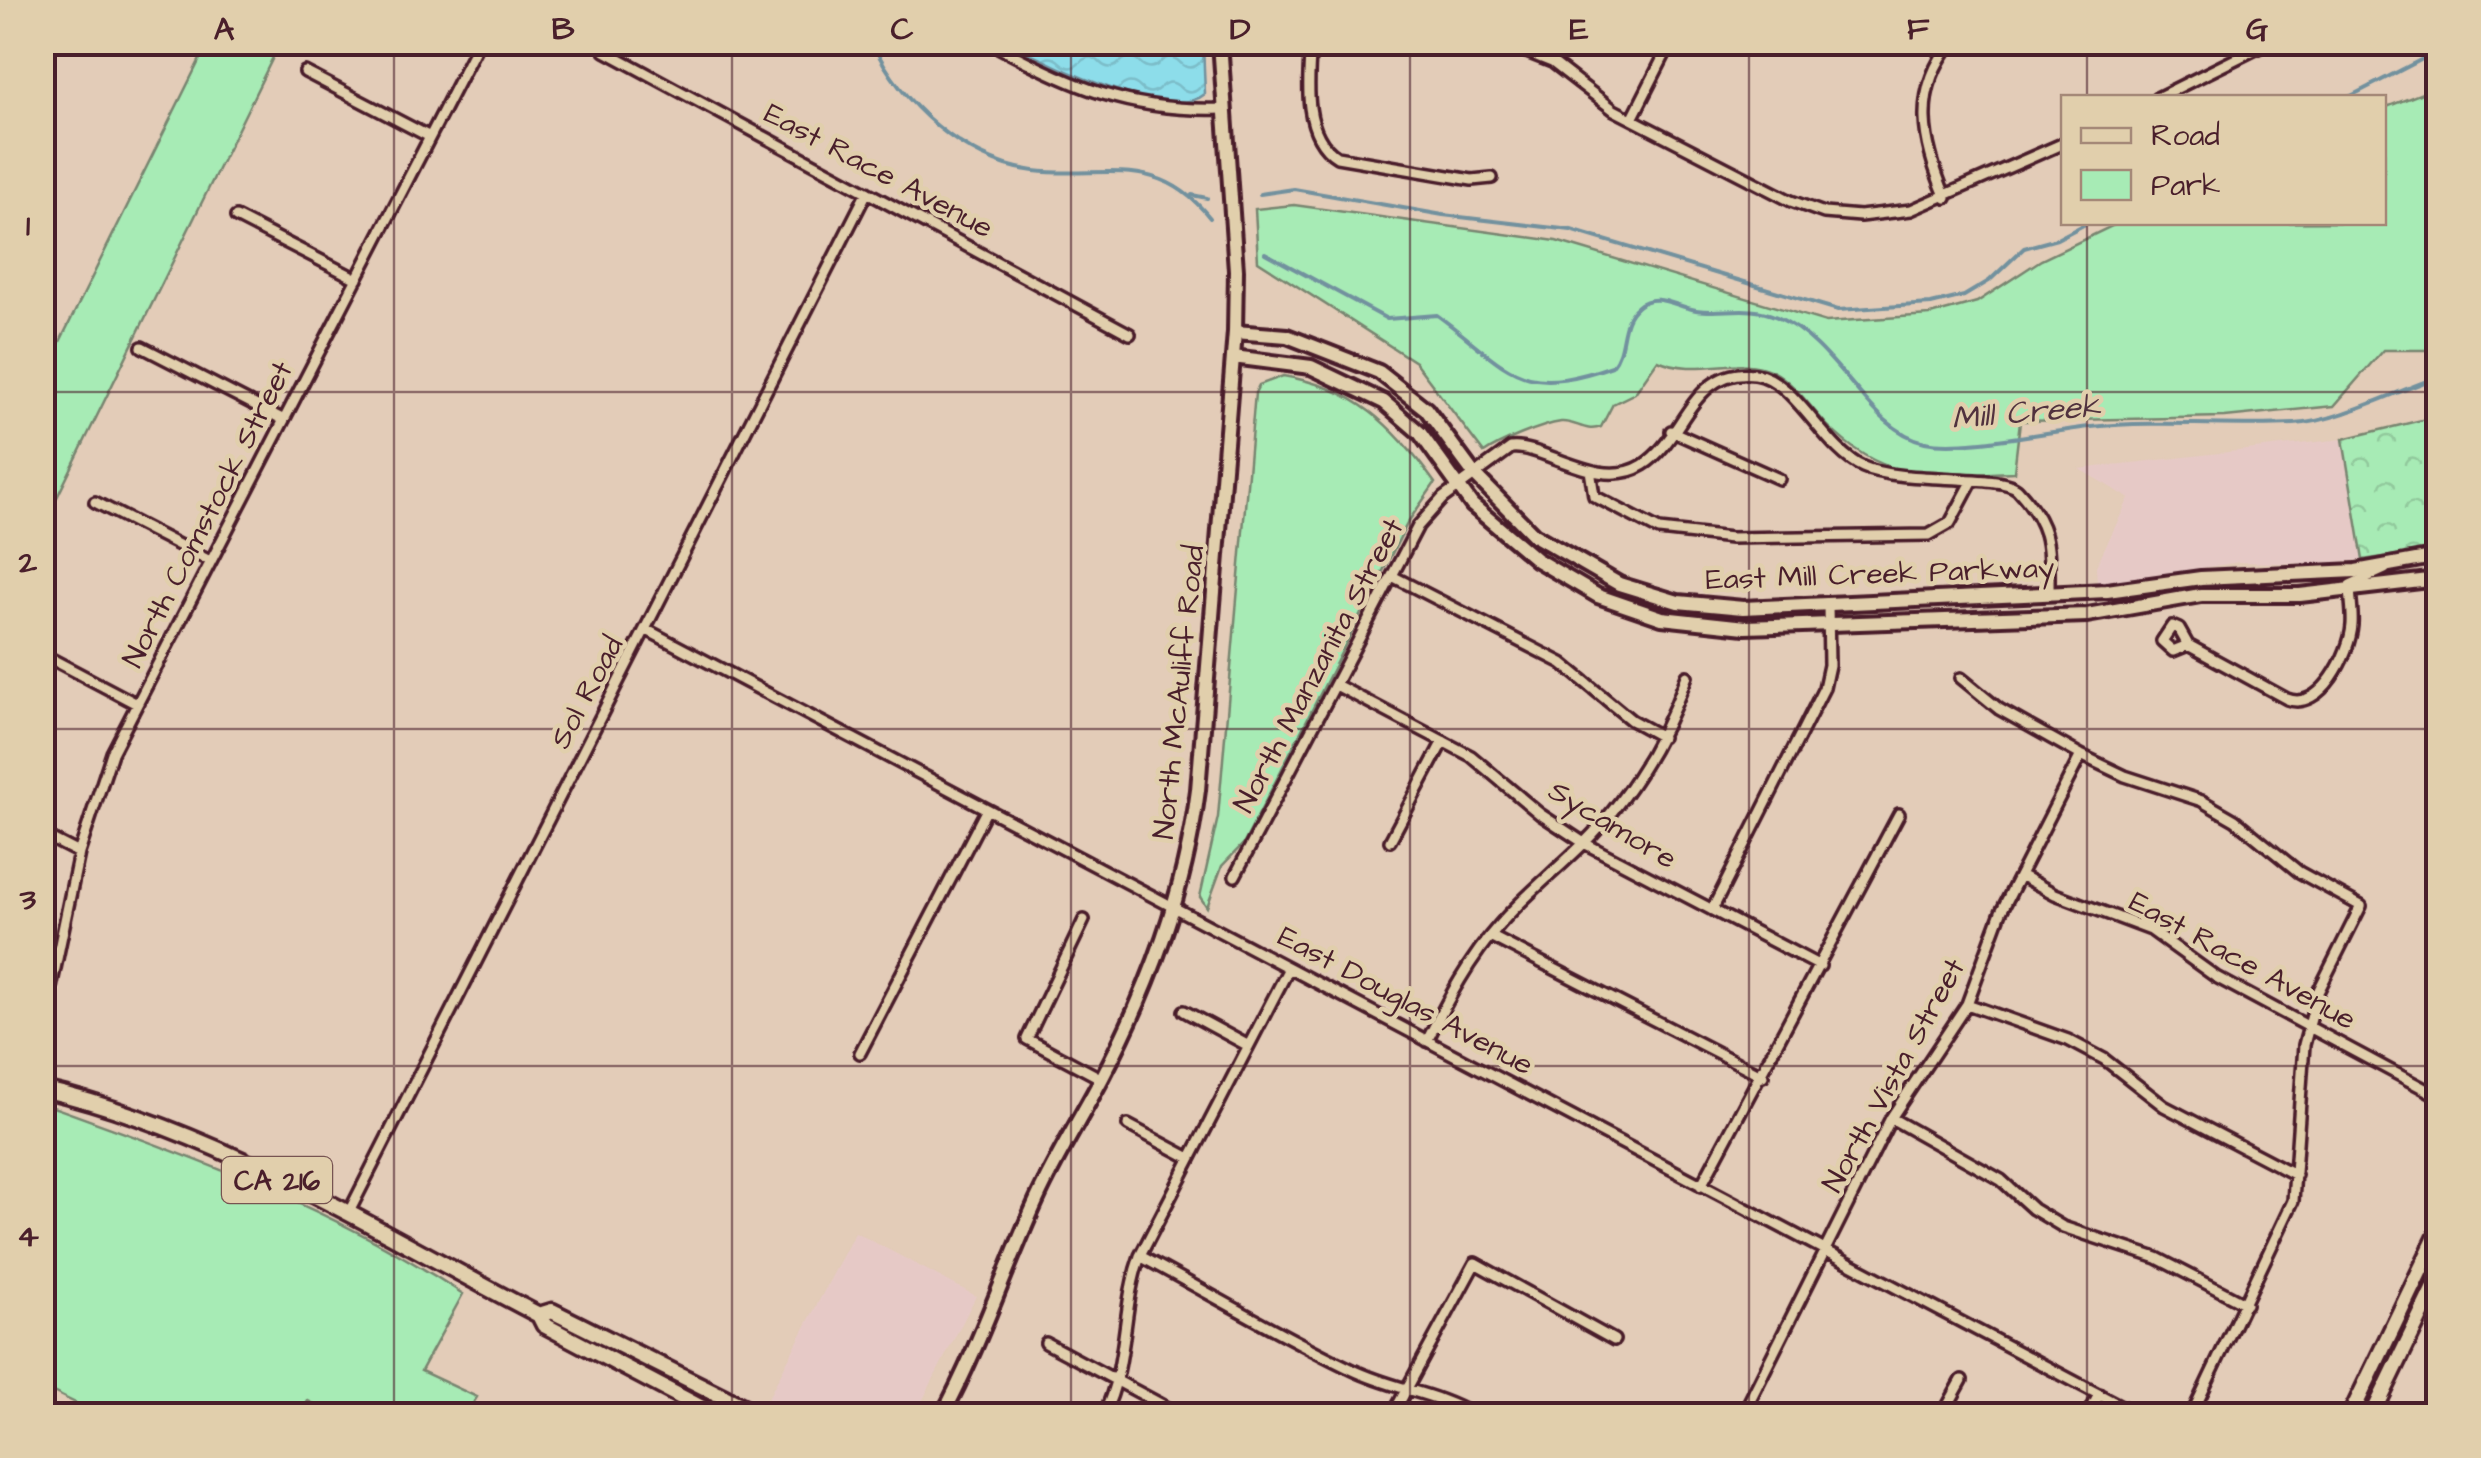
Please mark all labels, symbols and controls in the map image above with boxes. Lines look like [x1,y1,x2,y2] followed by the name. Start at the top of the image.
[214,7,235,52] text: A
[552,7,575,52] text: B
[891,7,914,52] text: C
[1230,7,1251,52] text: D
[1570,7,1589,52] text: E
[1907,7,1930,52] text: F
[2246,7,2269,52] text: G
[757,93,1000,249] street label: East Race Avenue
[2061,95,2386,225] legend
[2151,115,2220,157] text: Road
[2151,165,2220,207] text: Park
[26,203,30,248] text: 1
[112,354,303,675] street label: North Comstock Street
[1950,383,2104,441] water label: Mill Creek
[1223,511,1414,820] street label: North Manzanita Street
[18,540,38,585] text: 2
[1143,543,1215,841] street label: North McAuliff Road
[1705,547,2055,602] street label: East Mill Creek Parkway
[540,629,634,756] street label: Sol Road
[1540,770,1685,881] street label: Sycamore
[19,877,37,922] text: 3
[2121,881,2364,1041] street label: East Race Avenue
[1270,916,1541,1087] street label: East Douglas Avenue
[1812,951,1976,1200] street label: North Vista Street
[222,1157,332,1203] road number: CA 216
[17,1214,39,1259] text: 4

